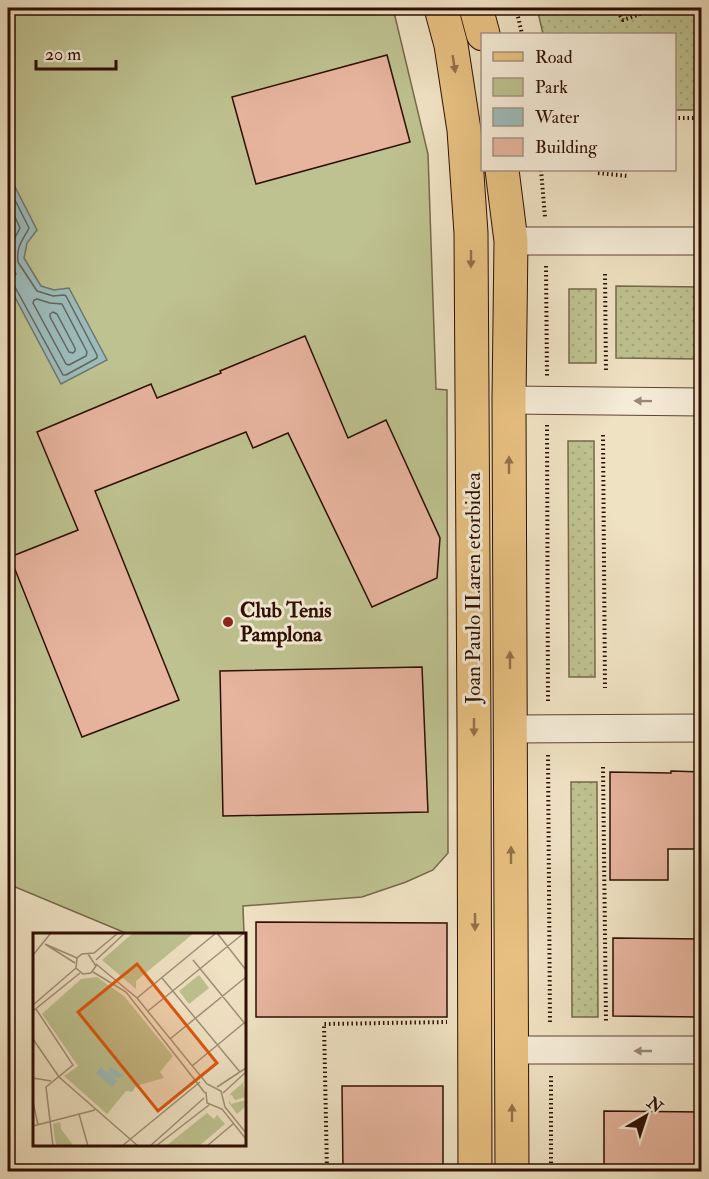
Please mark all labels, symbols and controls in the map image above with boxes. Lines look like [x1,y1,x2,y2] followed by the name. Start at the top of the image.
[36,33,116,71] scale bar
[481,33,676,171] legend
[45,43,81,66] text: 20 m
[535,46,573,69] text: Road
[450,55,459,74] one-way arrow
[535,76,568,99] text: Park
[534,106,579,129] text: Water
[535,136,598,159] text: Building
[466,249,476,268] one-way arrow
[634,397,653,406] one-way arrow
[504,456,514,475] one-way arrow
[460,472,487,705] street label: Joan Paulo II.aren etorbidea
[240,597,332,648] place label: Club Tenis Pamplona
[221,615,235,629] marker: Club Tenis Pamplona
[505,651,515,670] one-way arrow
[469,717,479,736] one-way arrow
[506,846,516,865] one-way arrow
[470,912,480,931] one-way arrow
[33,933,246,1146] inset map
[634,1046,653,1055] one-way arrow
[616,1086,676,1146] north arrow
[642,1092,667,1118] text: N
[507,1104,517,1123] one-way arrow

